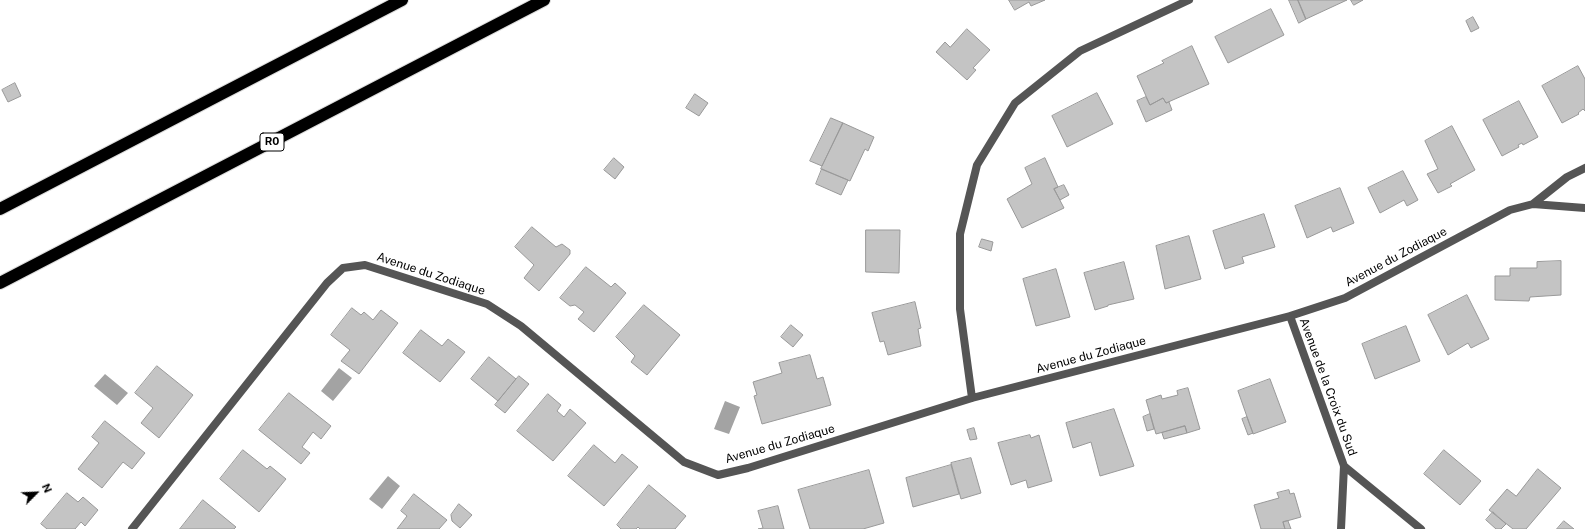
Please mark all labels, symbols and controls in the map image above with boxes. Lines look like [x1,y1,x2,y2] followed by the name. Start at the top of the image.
[260,133,284,151] road number: R0
[1343,224,1449,290] street label: Avenue du Zodiaque
[375,250,487,298] street label: Avenue du Zodiaque
[1296,316,1360,458] street label: Avenue de la Croix du Sud
[1034,333,1148,377] street label: Avenue du Zodiaque
[724,421,836,467] street label: Avenue du Zodiaque
[16,473,56,513] north arrow
[40,482,54,494] text: N

